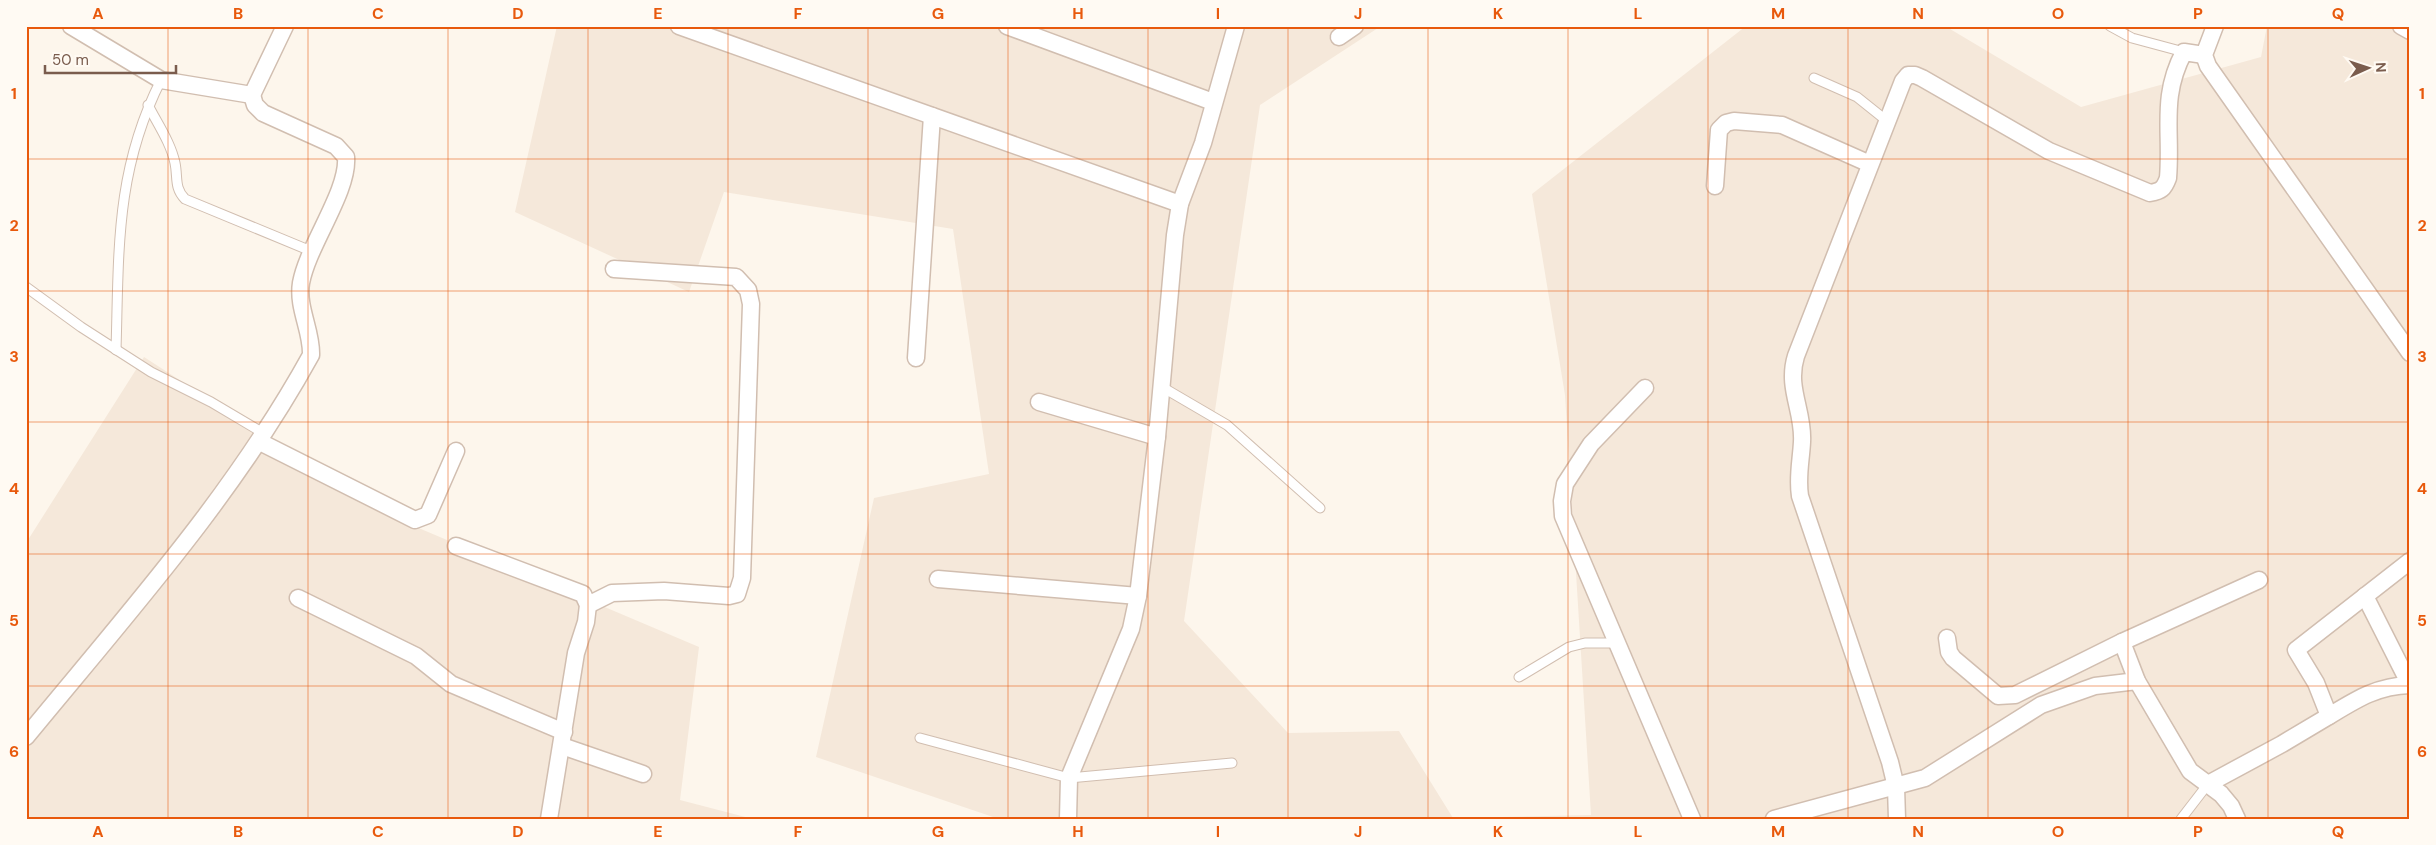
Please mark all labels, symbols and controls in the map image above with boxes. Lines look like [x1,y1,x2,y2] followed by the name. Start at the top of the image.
[92,3,104,24] text: A
[233,3,243,24] text: B
[372,3,384,24] text: C
[512,3,524,24] text: D
[653,3,663,24] text: E
[794,3,803,24] text: F
[932,3,944,24] text: G
[1072,3,1084,24] text: H
[1216,3,1220,24] text: I
[1354,3,1362,24] text: J
[1493,3,1504,24] text: K
[1634,3,1643,24] text: L
[1771,3,1785,24] text: M
[1912,3,1924,24] text: N
[2052,3,2064,24] text: O
[2193,3,2203,24] text: P
[2332,3,2344,24] text: Q
[45,42,176,74] scale bar
[2344,42,2394,92] north arrow
[52,50,89,70] text: 50 m
[2372,62,2390,73] text: N
[11,83,17,104] text: 1
[2419,83,2425,104] text: 1
[9,215,19,236] text: 2
[2417,215,2427,236] text: 2
[9,346,19,367] text: 3
[2417,346,2427,367] text: 3
[9,478,19,499] text: 4
[2417,478,2427,499] text: 4
[9,610,19,631] text: 5
[2417,610,2427,631] text: 5
[9,741,19,762] text: 6
[2417,741,2427,762] text: 6
[92,821,104,842] text: A
[233,821,243,842] text: B
[372,821,384,842] text: C
[512,821,524,842] text: D
[653,821,663,842] text: E
[794,821,803,842] text: F
[932,821,944,842] text: G
[1072,821,1084,842] text: H
[1216,821,1220,842] text: I
[1354,821,1362,842] text: J
[1493,821,1504,842] text: K
[1634,821,1643,842] text: L
[1771,821,1785,842] text: M
[1912,821,1924,842] text: N
[2052,821,2064,842] text: O
[2193,821,2203,842] text: P
[2332,821,2344,842] text: Q

